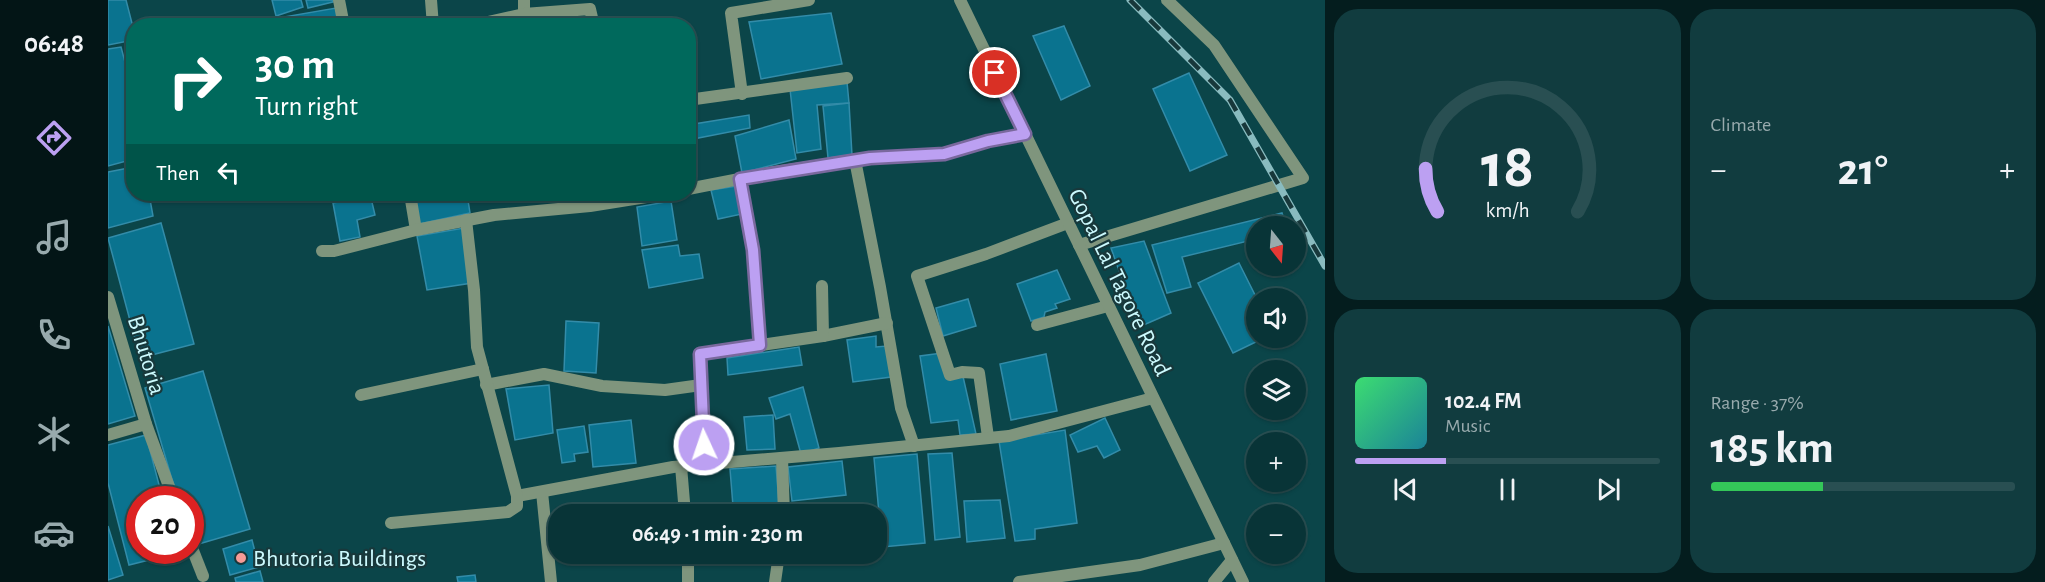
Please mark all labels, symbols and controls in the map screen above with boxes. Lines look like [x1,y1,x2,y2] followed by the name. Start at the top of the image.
[24,30,84,57] text: 06:48
[156,42,234,120] icon: right
[255,44,335,86] text: 30 m
[969,47,1020,98] pin
[978,56,1011,89] icon: arrive
[255,93,358,120] text: Turn right
[1711,115,1771,135] text: Climate
[33,117,75,159] icon: directions
[1481,136,1534,198] text: 18
[1837,148,1888,193] text: 21°
[1711,154,1726,187] text: −
[1999,154,2015,187] text: +
[212,156,245,189] icon: left
[156,162,200,184] text: Then
[1063,185,1175,380] street label: Gopal Lal Tagore Road
[1485,200,1529,221] text: km/h
[33,216,75,258] icon: music
[1246,216,1306,276] north arrow
[1246,216,1306,564] map controls
[1246,288,1306,348] button: sound
[123,313,169,398] street label: Bhutoria
[33,314,75,356] icon: phone
[1246,360,1306,420] button: layers
[1445,390,1522,412] text: 102.4 FM
[1711,393,1804,413] text: Range · 37%
[33,413,75,455] icon: climate
[672,413,736,477] position arrow
[1445,416,1491,436] text: Music
[1711,426,1834,471] text: 185 km
[1246,432,1306,492] button: +
[1389,473,1422,506] icon: previous
[1491,473,1524,506] icon: pause
[1592,473,1625,506] icon: next
[126,486,204,564] speed limit sign: 20
[1246,504,1306,564] button: −
[33,512,75,554] icon: car
[632,523,803,545] text: 06:49 · 1 min · 230 m
[253,547,426,571] place label: Bhutoria Buildings
[234,551,248,565] marker: Bhutoria Buildings

